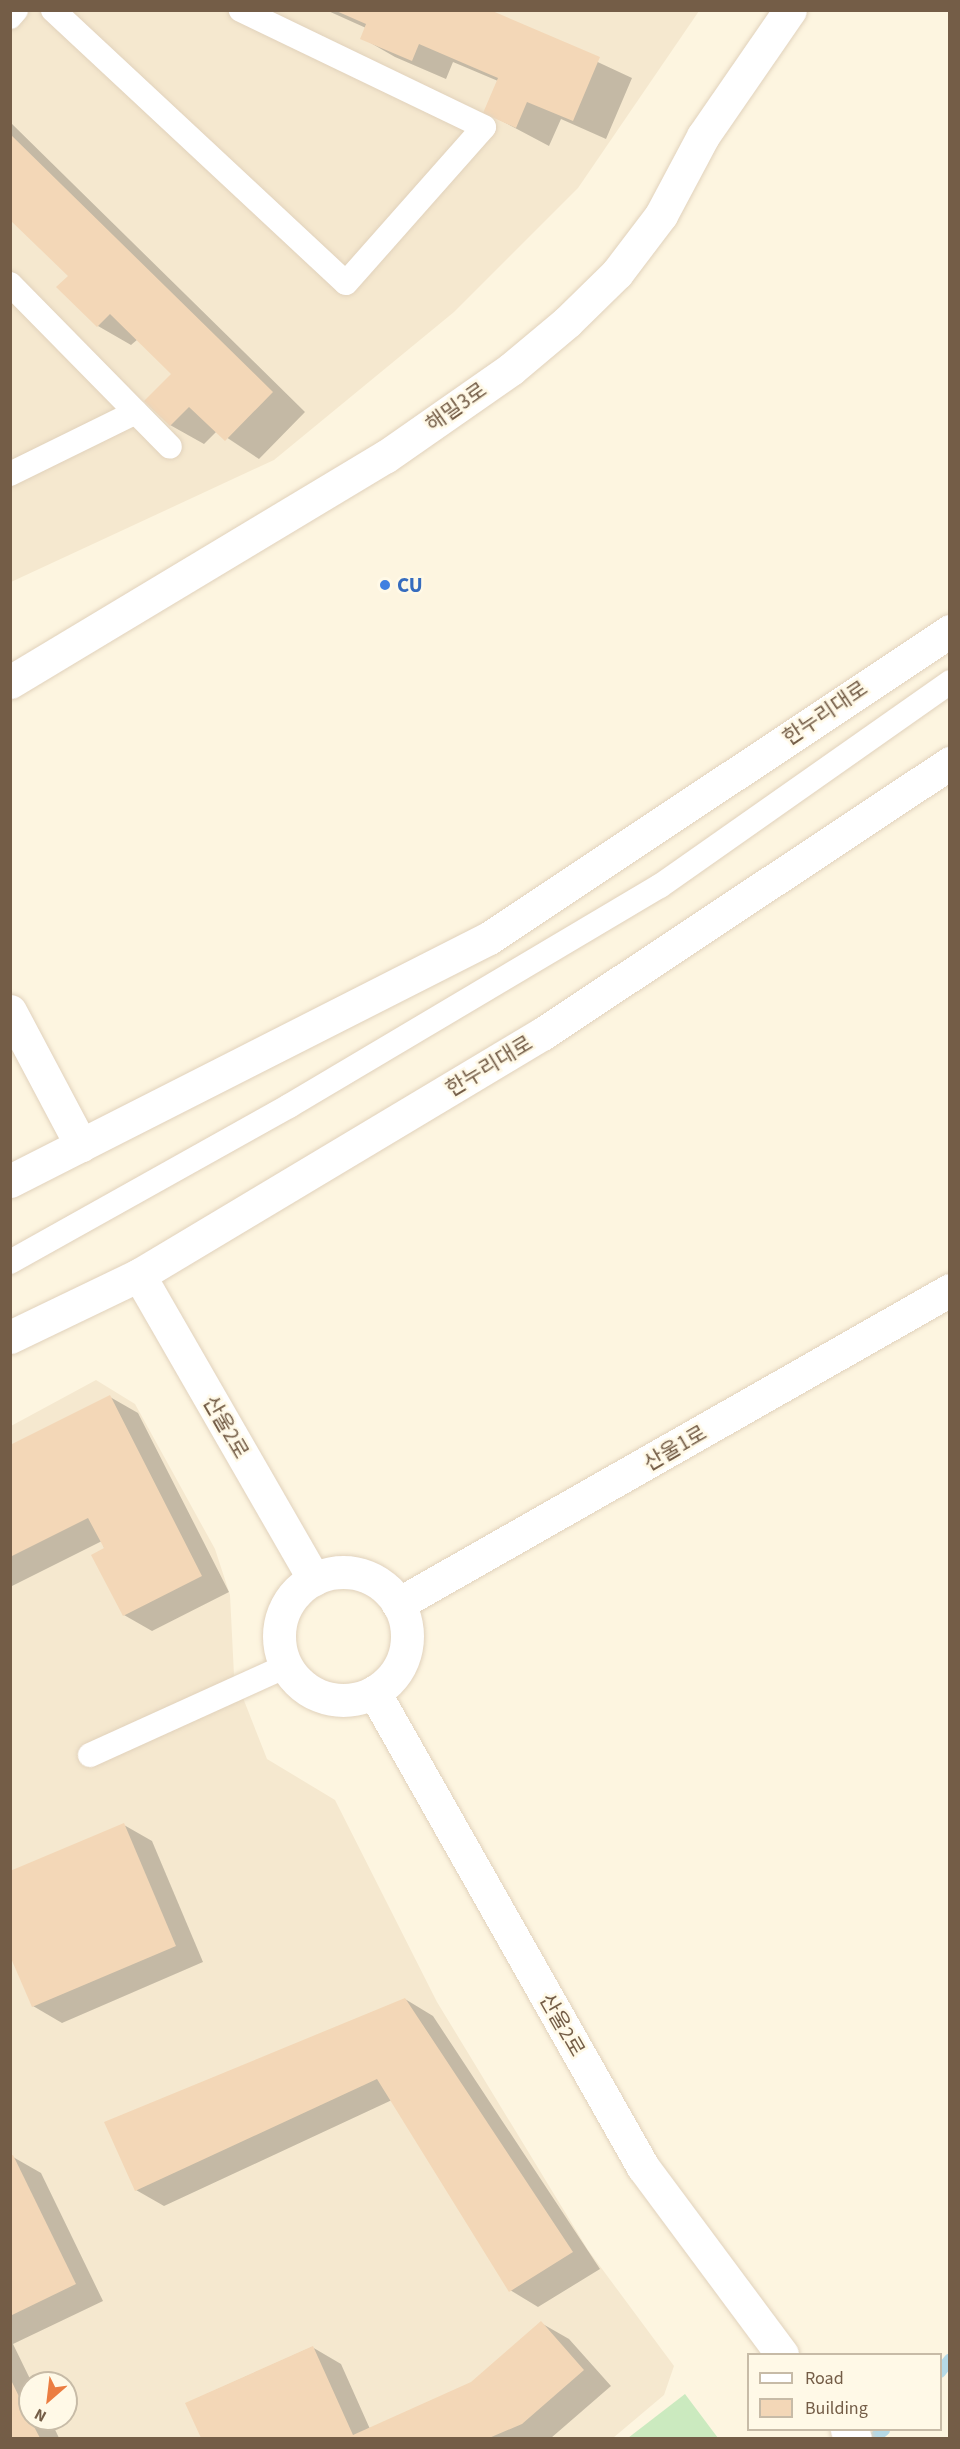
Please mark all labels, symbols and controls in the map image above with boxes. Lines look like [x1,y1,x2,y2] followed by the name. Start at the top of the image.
[421,377,491,437] street label: 해밀3로
[397,572,423,598] place label: CU
[378,578,392,592] marker: CU
[778,676,872,750] street label: 한누리대로
[441,1030,537,1102] street label: 한누리대로
[198,1391,254,1463] street label: 산울2로
[639,1420,711,1476] street label: 산울1로
[534,1989,590,2061] street label: 산울2로
[747,2353,942,2431] legend
[805,2366,844,2391] text: Road
[18,2371,78,2431] north arrow
[805,2396,868,2421] text: Building
[31,2403,50,2427] text: N

